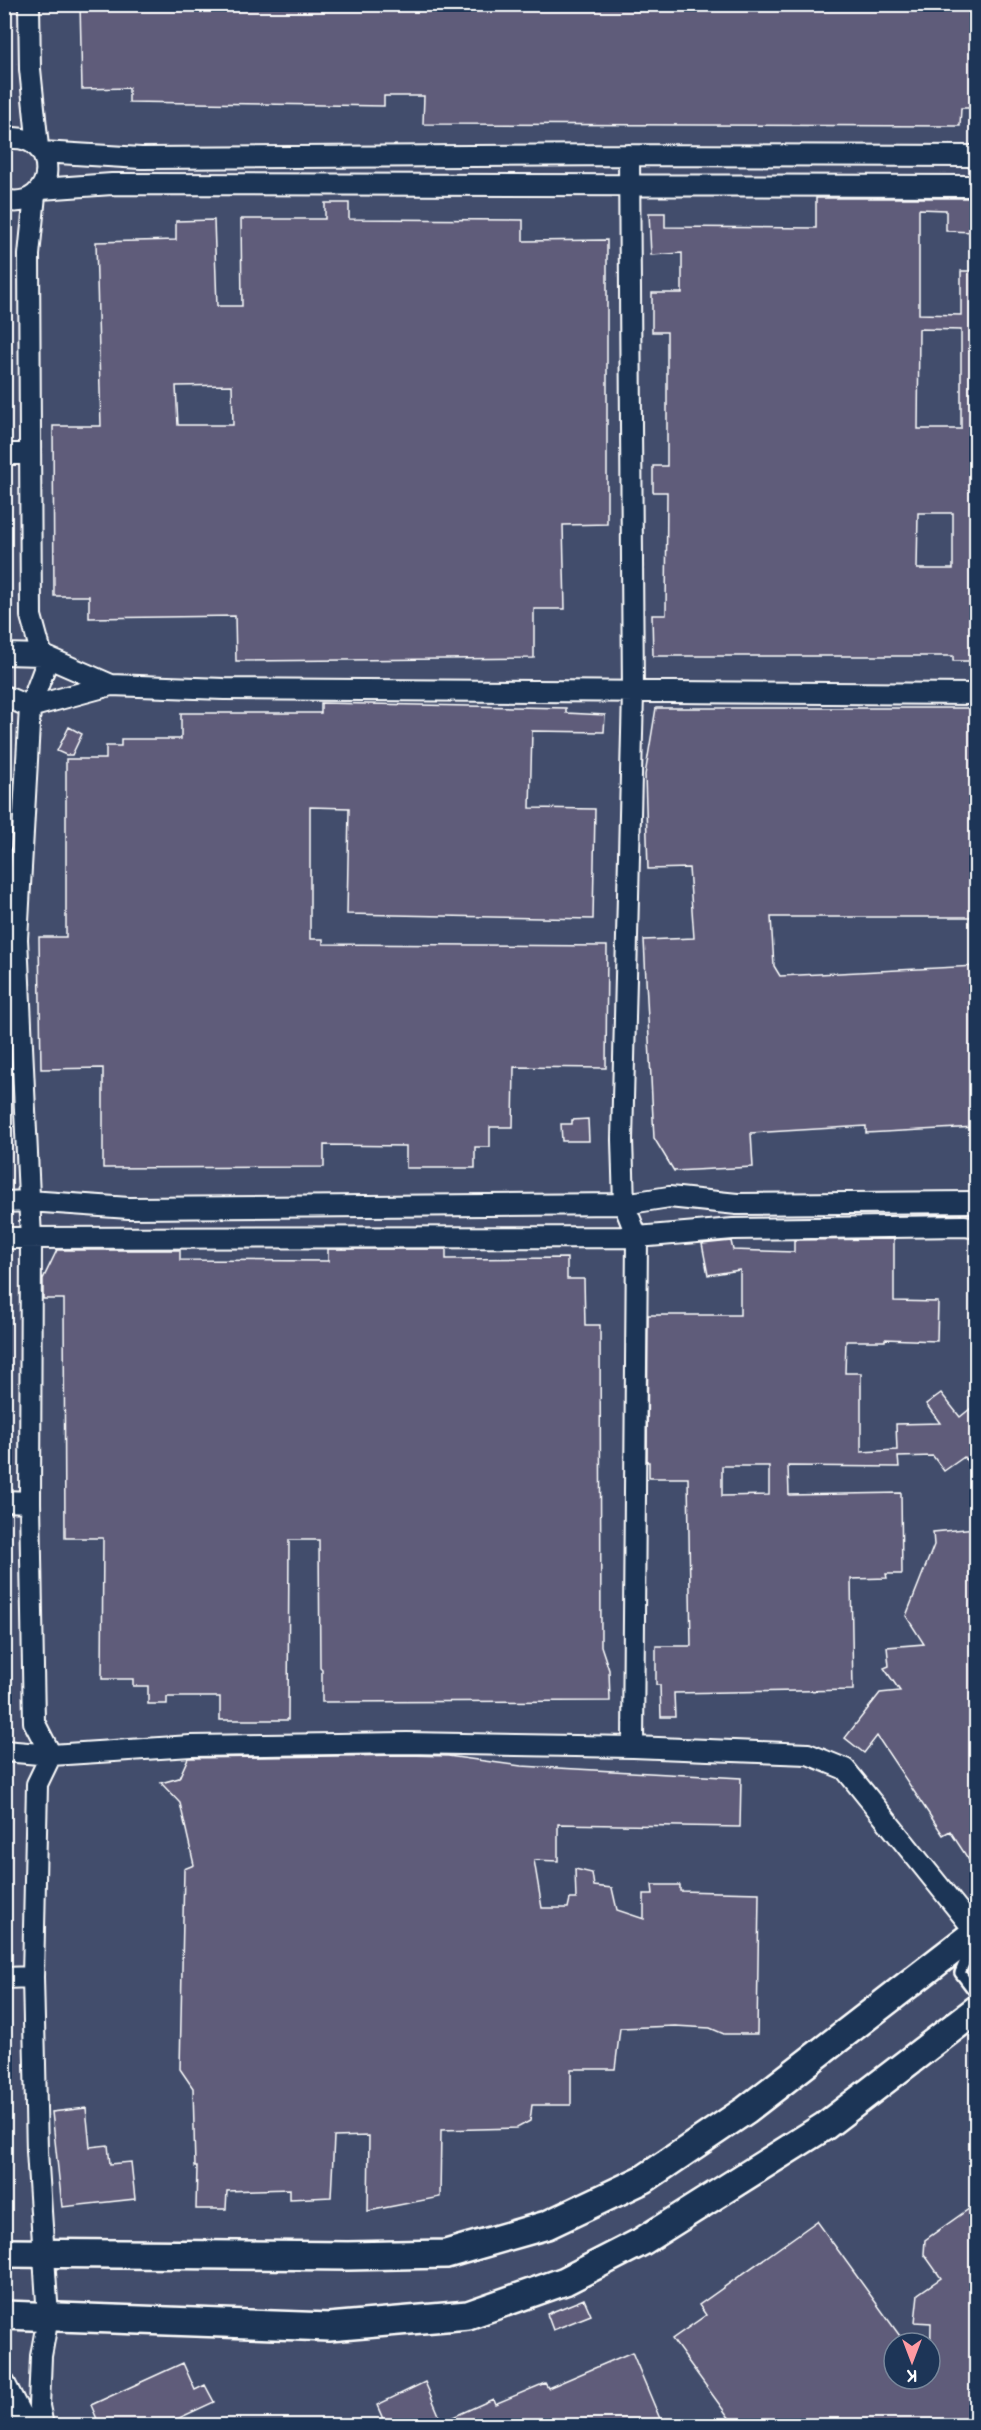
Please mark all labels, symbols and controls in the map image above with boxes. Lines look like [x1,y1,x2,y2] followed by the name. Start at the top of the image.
[882,2331,942,2391] north arrow
[906,2365,917,2384] text: K

